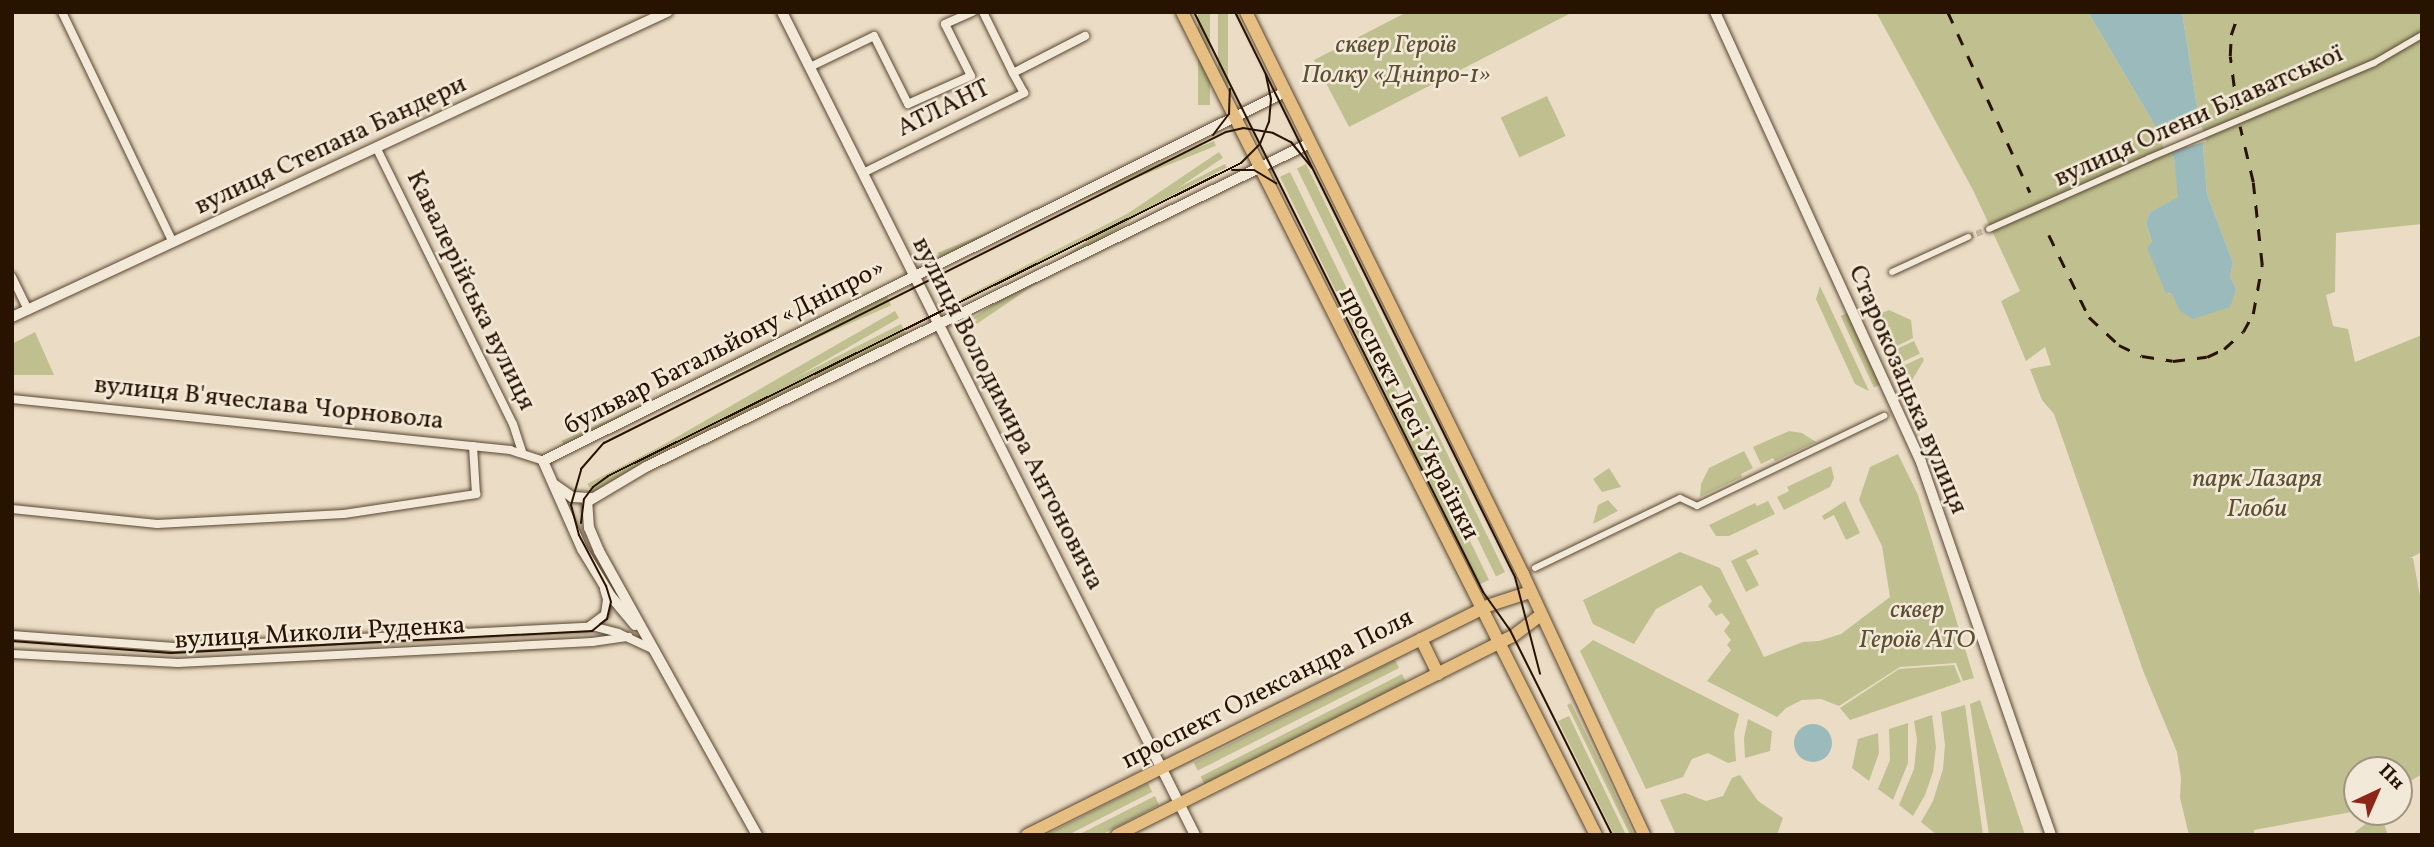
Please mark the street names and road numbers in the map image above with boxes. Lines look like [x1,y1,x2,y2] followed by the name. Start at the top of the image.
[2050,39,2348,195] street label: вулиця Олени Блаватської
[190,69,472,223] street label: вулиця Степана Бандери
[892,73,996,145] street label: АТЛАНТ
[398,166,542,416] street label: Кавалерійська вулиця
[904,232,1110,596] street label: вулиця Володимира Антоновича
[559,253,891,443] street label: бульвар Батальйону «Дніпро»
[1840,261,1974,519] street label: Старокозацька вулиця
[1331,282,1485,546] street label: проспект Лесі Українки
[93,370,445,438] street label: вулиця В'ячеслава Чорновола
[1117,603,1419,777] street label: проспект Олександра Поля
[174,611,466,657] street label: вулиця Миколи Руденка

